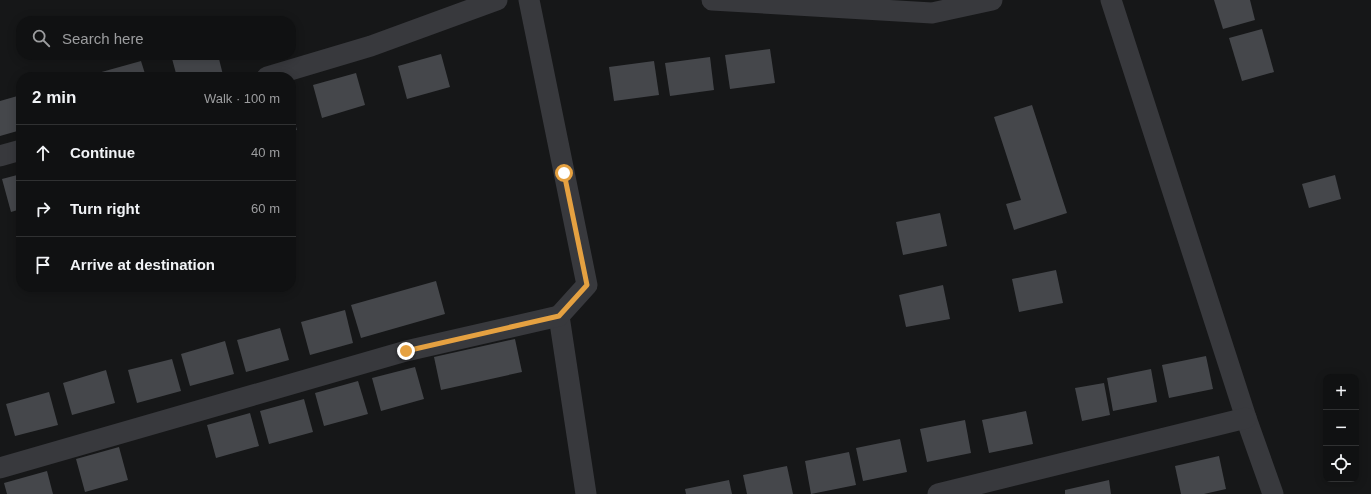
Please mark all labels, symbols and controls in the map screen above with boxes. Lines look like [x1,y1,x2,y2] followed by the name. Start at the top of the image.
[16,16,296,60] search box
[30,27,52,49] icon: search
[62,30,144,47] text: Search here
[32,88,76,107] text: 2 min
[204,91,280,106] text: Walk · 100 m
[32,142,54,164] icon: ahead
[70,144,135,161] text: Continue
[251,145,280,160] text: 40 m
[555,164,573,182] route start
[32,198,54,220] icon: right
[70,200,140,217] text: Turn right
[251,201,280,216] text: 60 m
[32,254,54,276] icon: arrive
[70,256,215,273] text: Arrive at destination
[397,342,415,360] route end
[1323,374,1359,482] map controls
[1323,374,1359,410] button: +
[1323,410,1359,446] button: −
[1323,446,1359,482] button: locate

